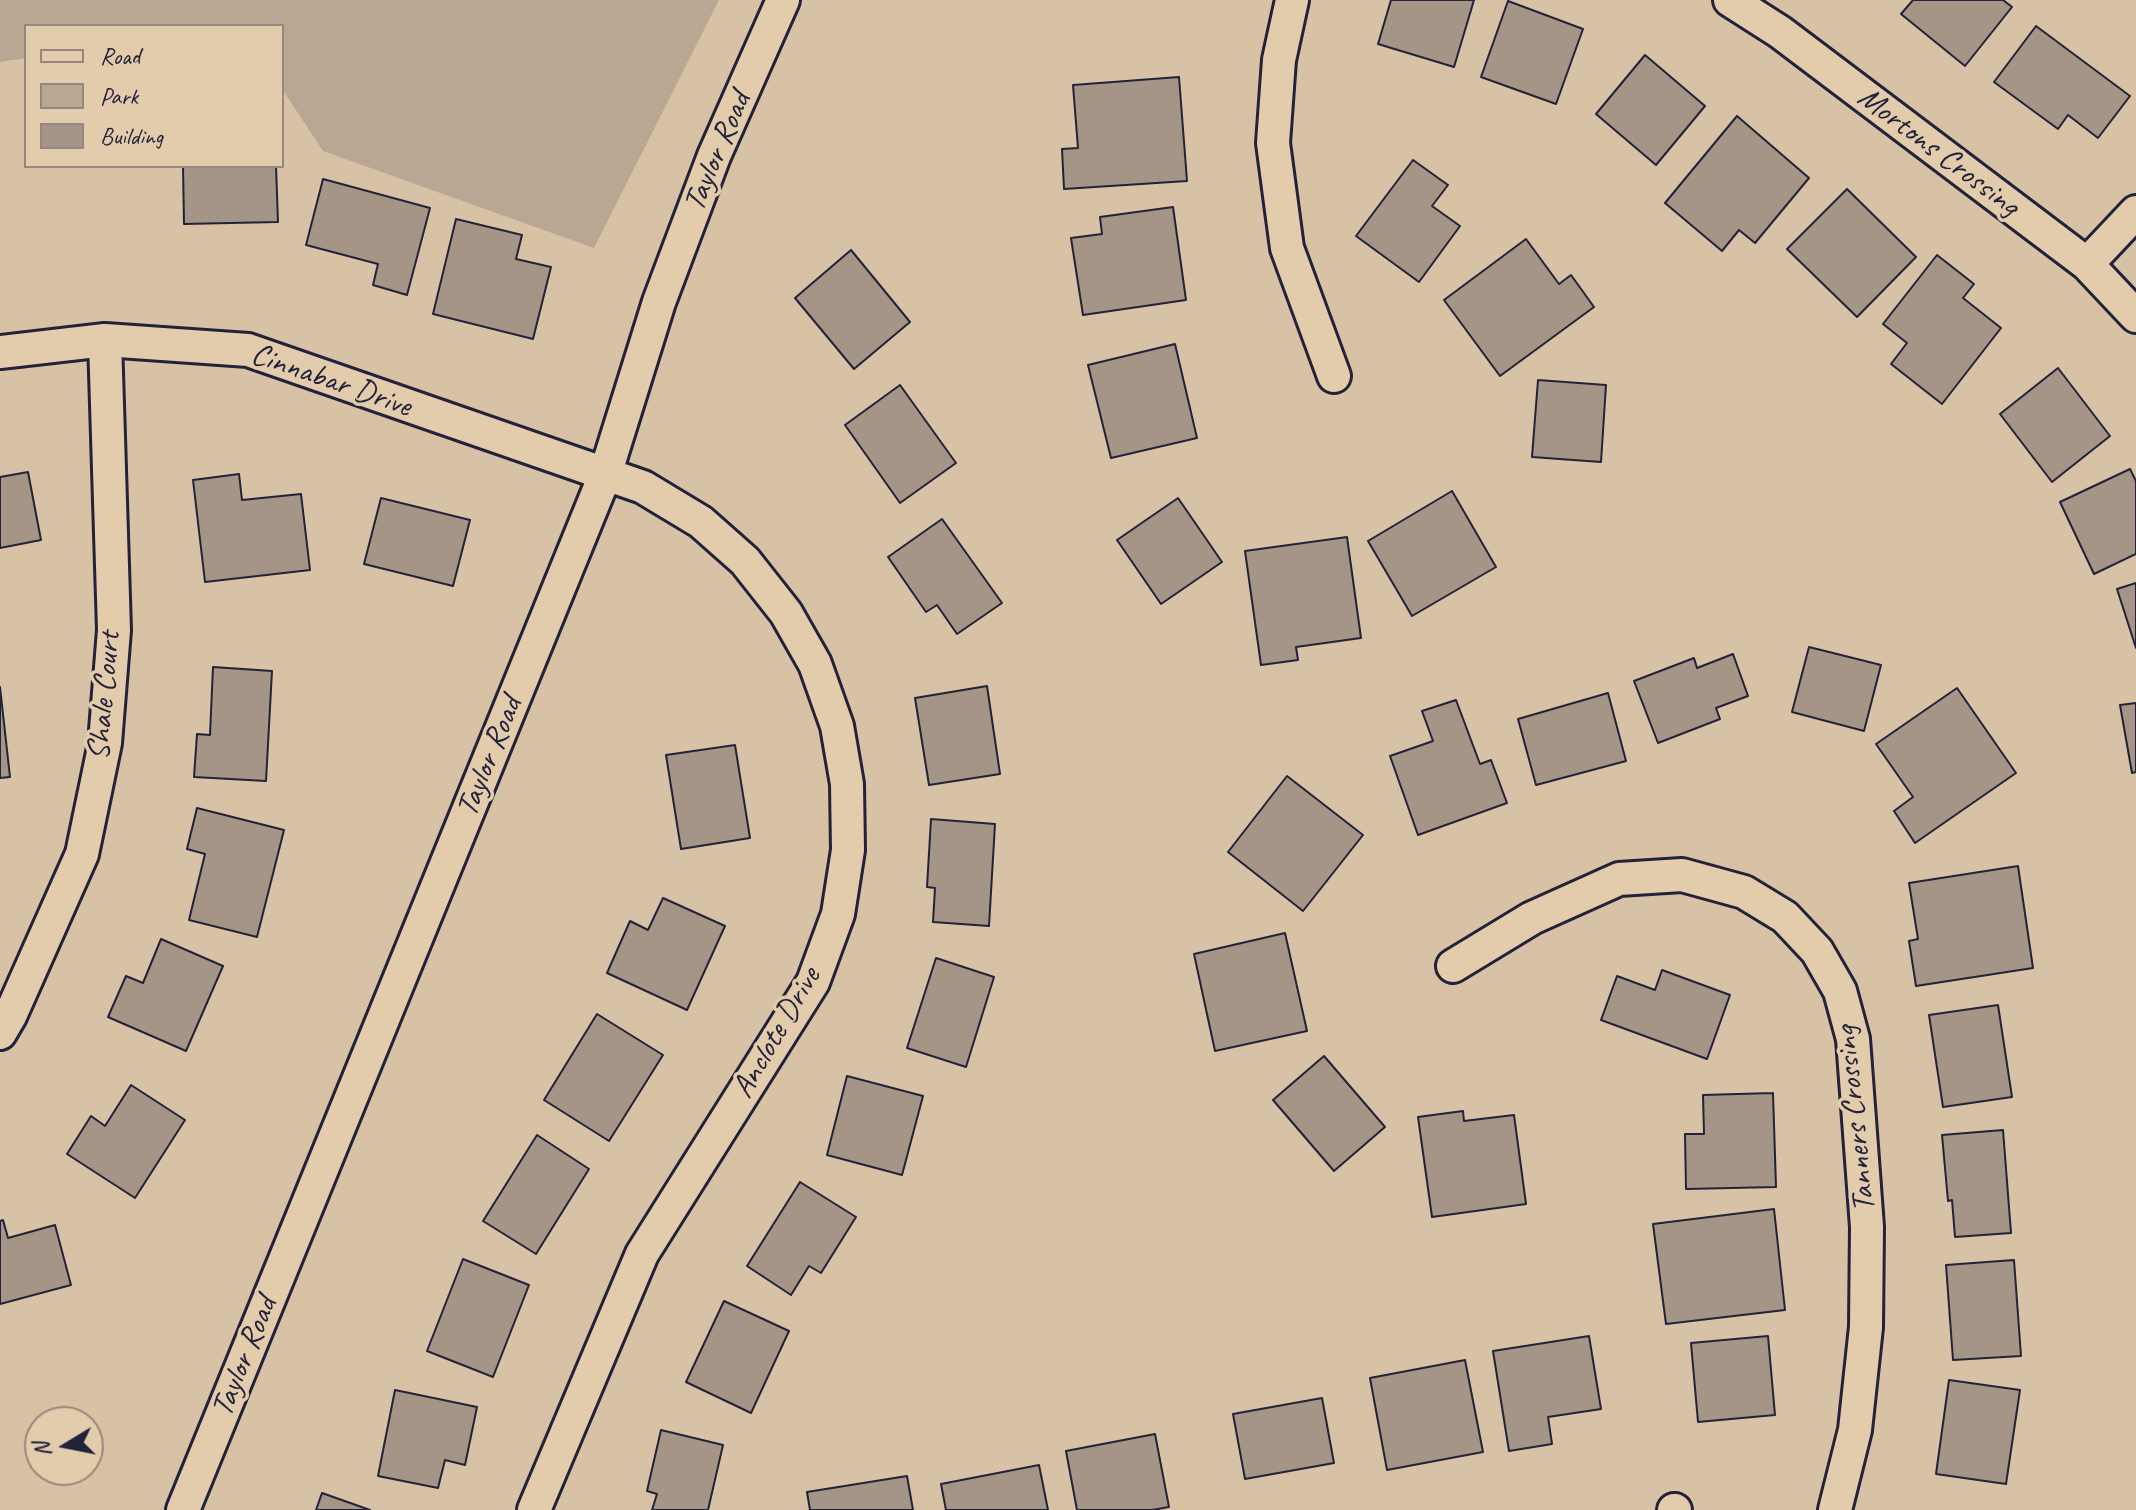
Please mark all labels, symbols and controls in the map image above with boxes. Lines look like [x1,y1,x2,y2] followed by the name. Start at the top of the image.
[24,24,284,168] legend
[100,41,140,71] text: Road
[1850,79,2026,225] street label: Mortons Crossing
[100,81,138,111] text: Park
[676,87,760,217] street label: Taylor Road
[100,121,163,151] text: Building
[246,336,416,426] street label: Cinnabar Drive
[80,630,130,762] street label: Shale Court
[449,692,531,822] street label: Taylor Road
[724,961,830,1105] street label: Anclote Drive
[1827,1024,1885,1214] street label: Tanners Crossing
[204,1292,286,1422] street label: Taylor Road
[24,1406,104,1486] north arrow
[27,1441,57,1459] text: N

